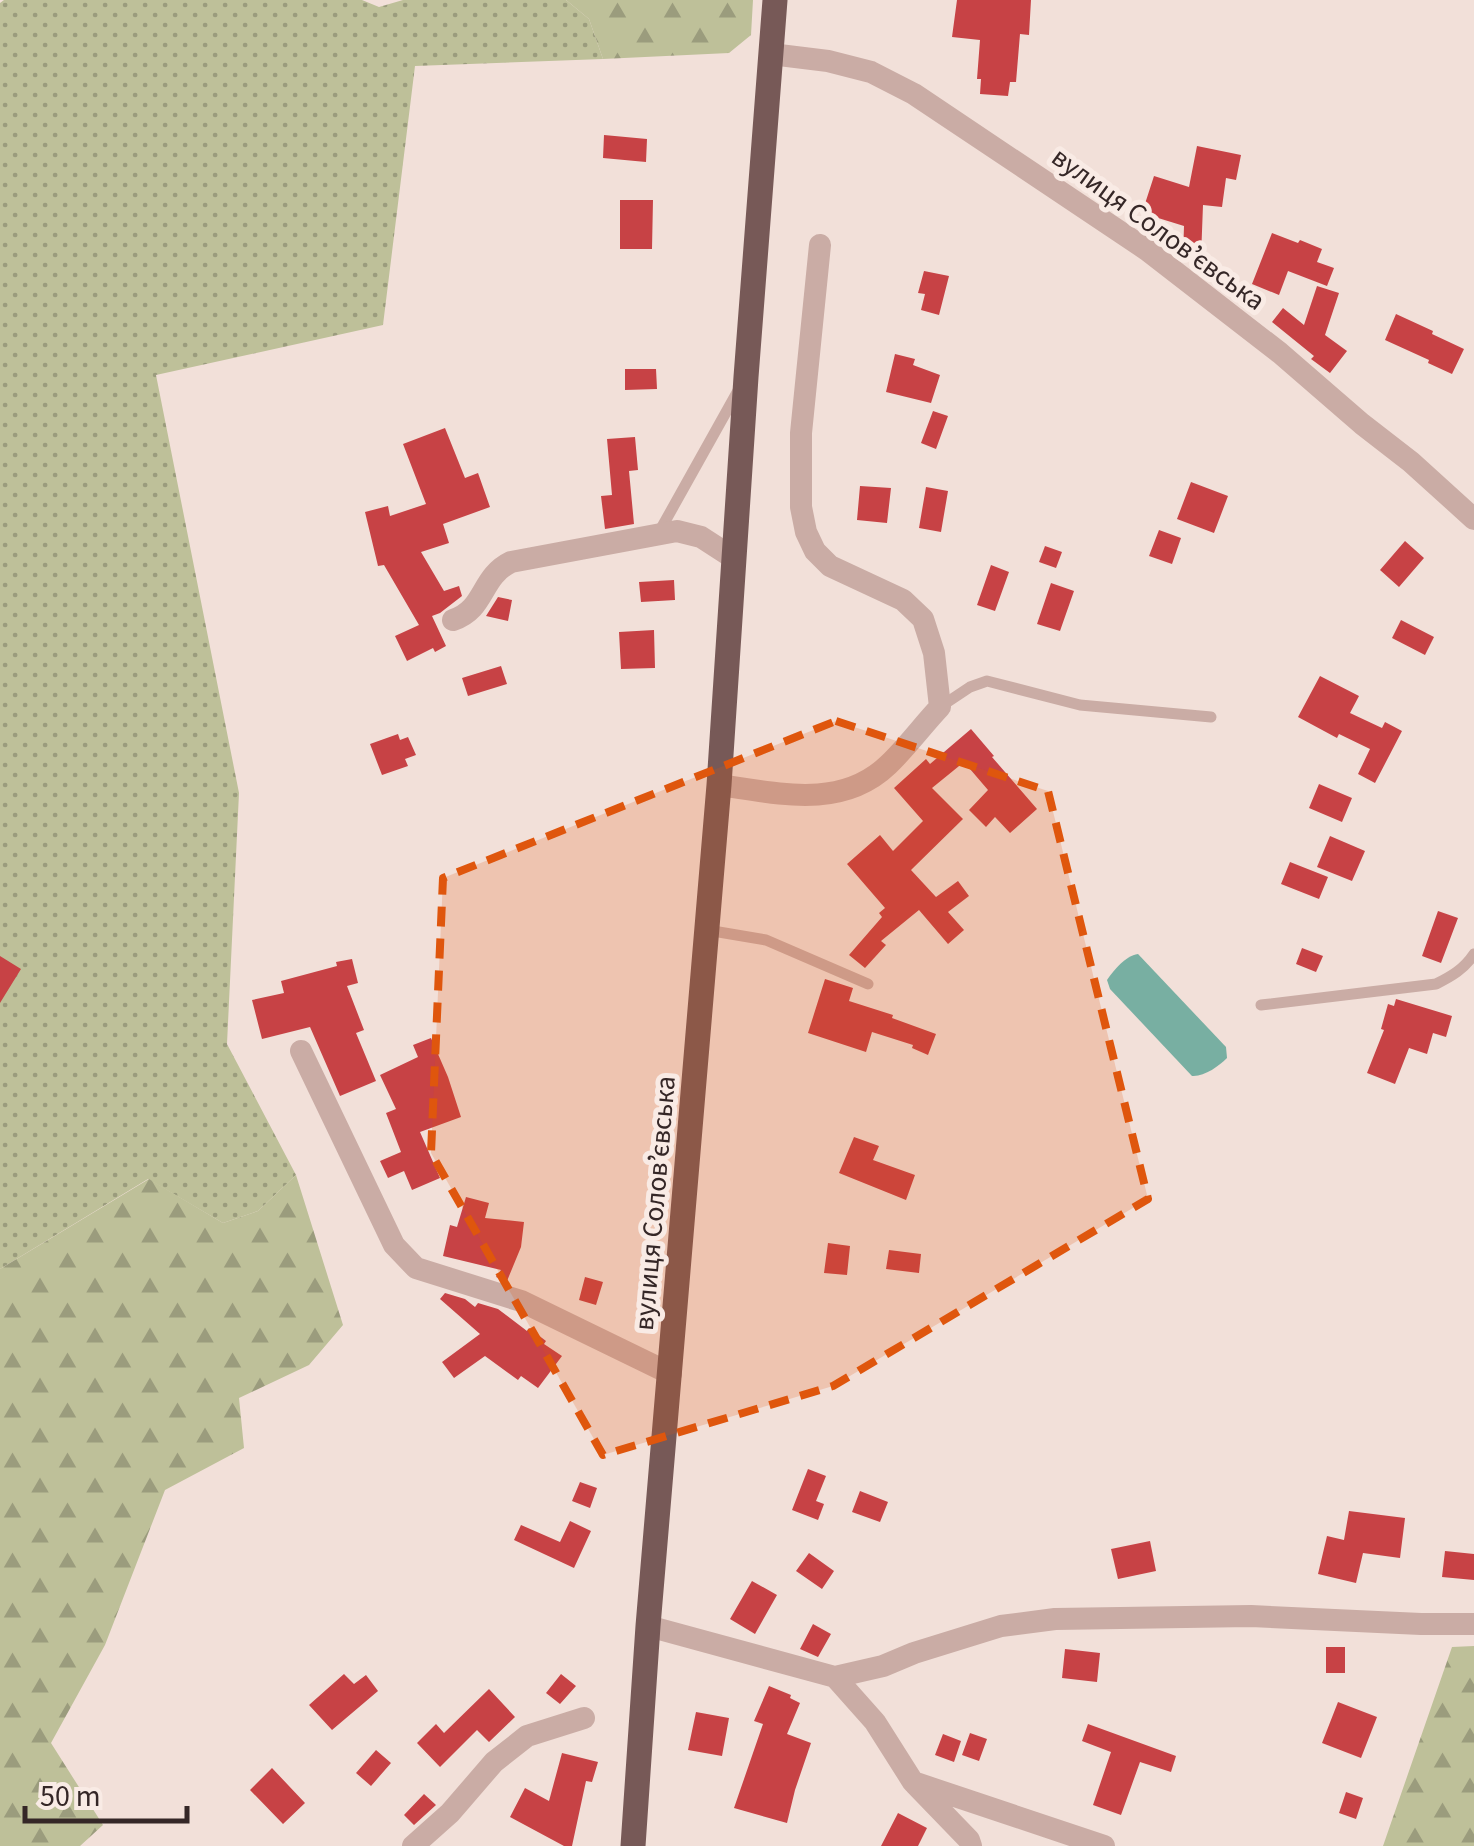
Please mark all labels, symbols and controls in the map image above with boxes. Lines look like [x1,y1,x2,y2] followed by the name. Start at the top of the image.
[1043,138,1274,320] street label: вулиця Соловʼєвська
[624,1074,686,1332] street label: вулиця Соловʼєвська
[25,1761,188,1823] scale bar
[40,1775,101,1818] text: 50 m

